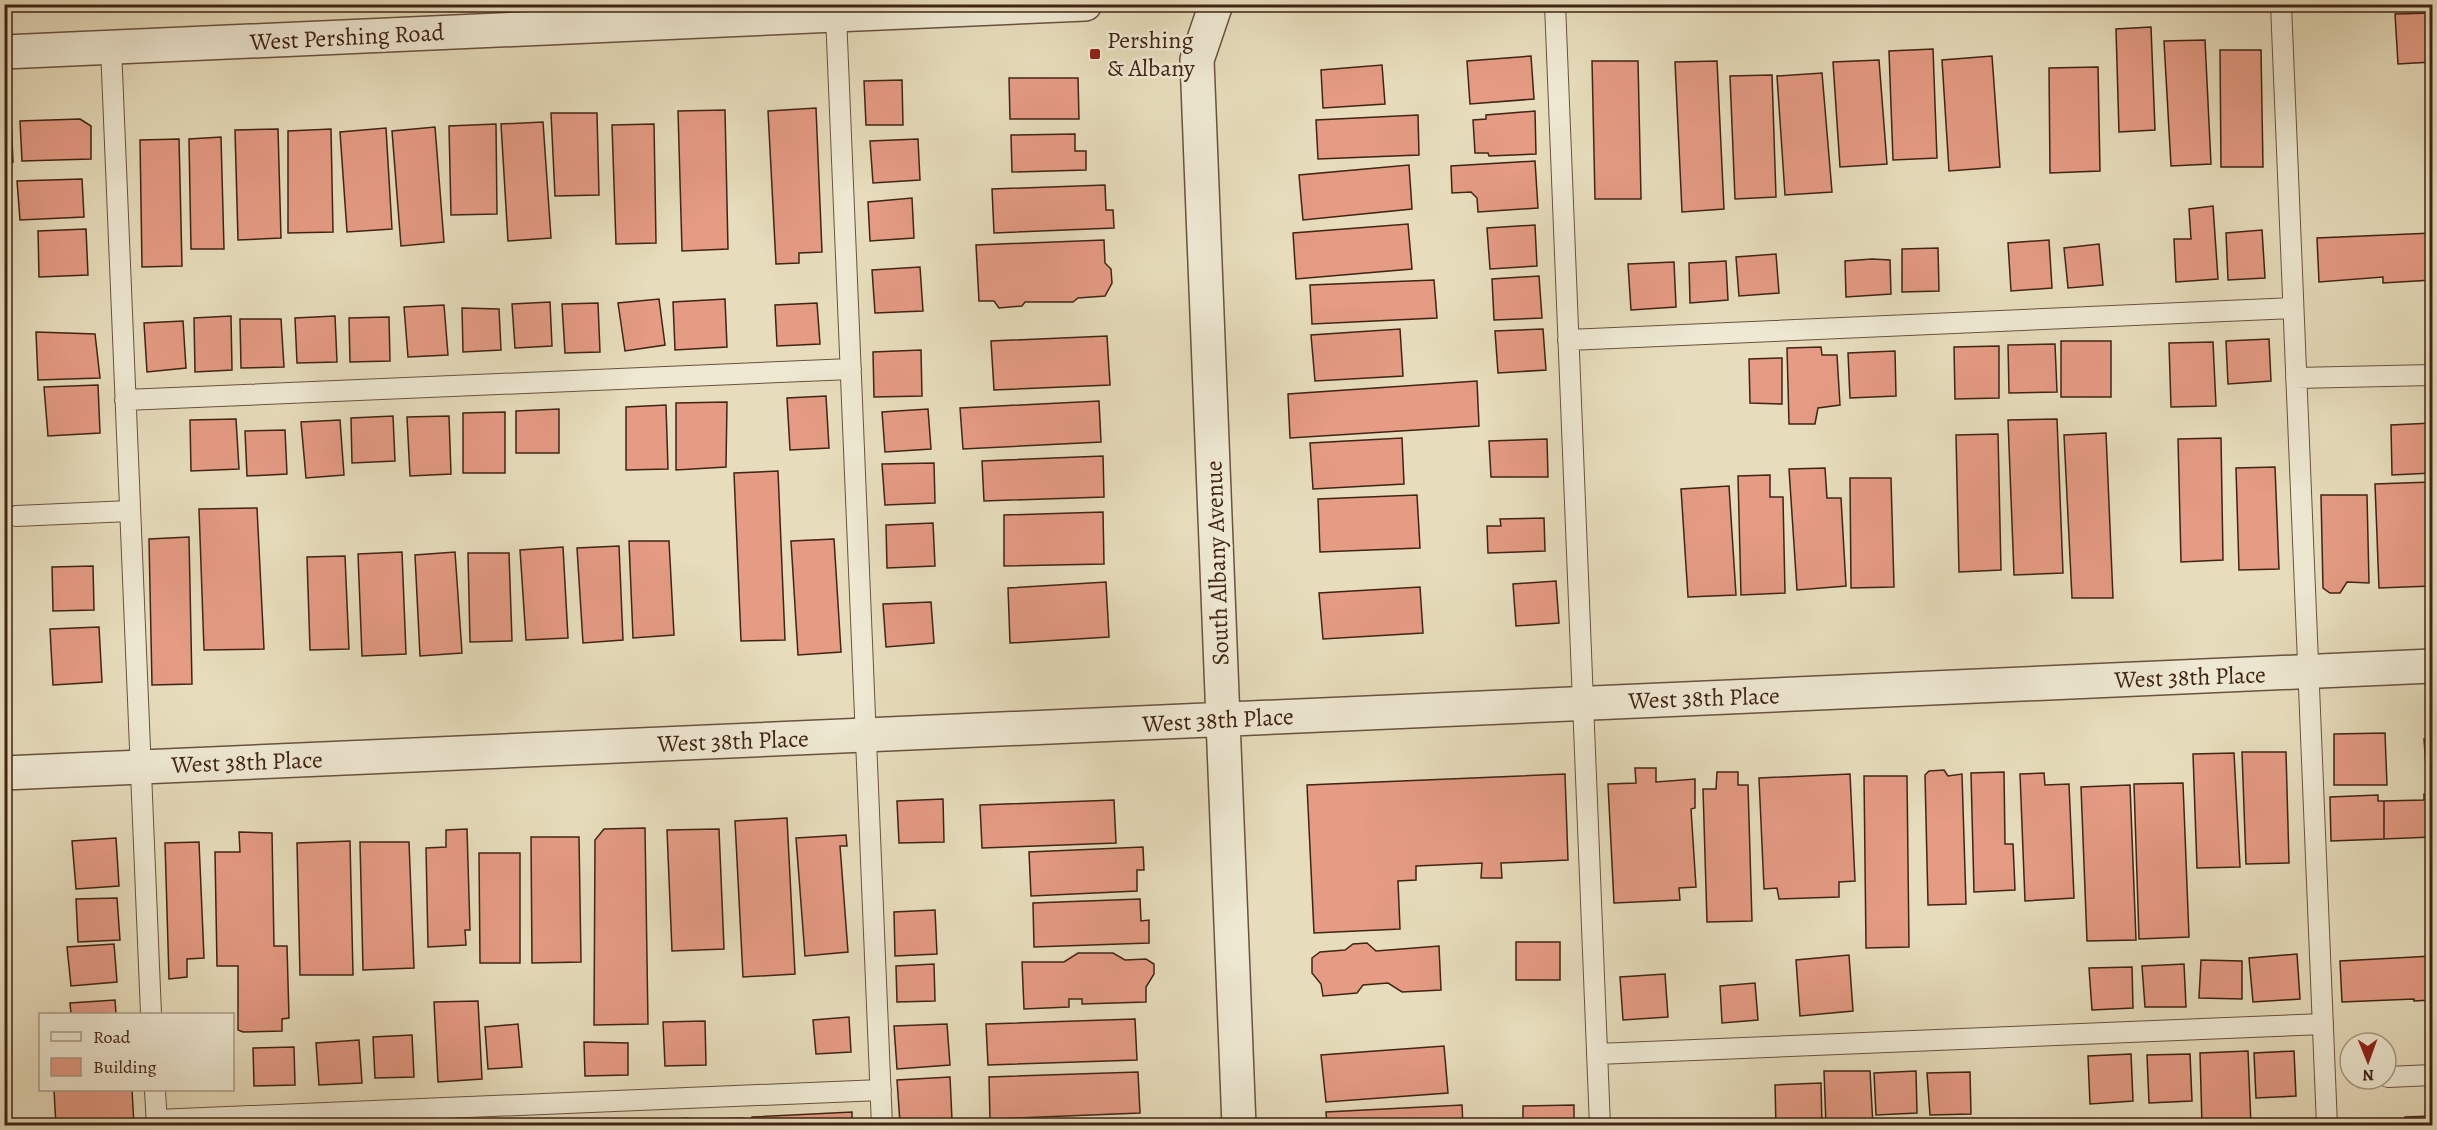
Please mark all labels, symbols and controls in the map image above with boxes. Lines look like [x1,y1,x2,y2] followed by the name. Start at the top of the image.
[248,16,445,58] street label: West Pershing Road
[1107,24,1195,84] place label: Pershing & Albany
[1088,47,1102,61] marker: Pershing & Albany
[1197,460,1237,666] street label: South Albany Avenue
[2113,658,2266,696] street label: West 38th Place
[1627,679,1780,717] street label: West 38th Place
[1140,700,1295,740] street label: West 38th Place
[656,722,809,760] street label: West 38th Place
[170,743,323,781] street label: West 38th Place
[39,1013,234,1091] legend
[93,1025,131,1049] text: Road
[2338,1031,2398,1091] north arrow
[93,1055,157,1079] text: Building
[2362,1064,2374,1086] text: N

